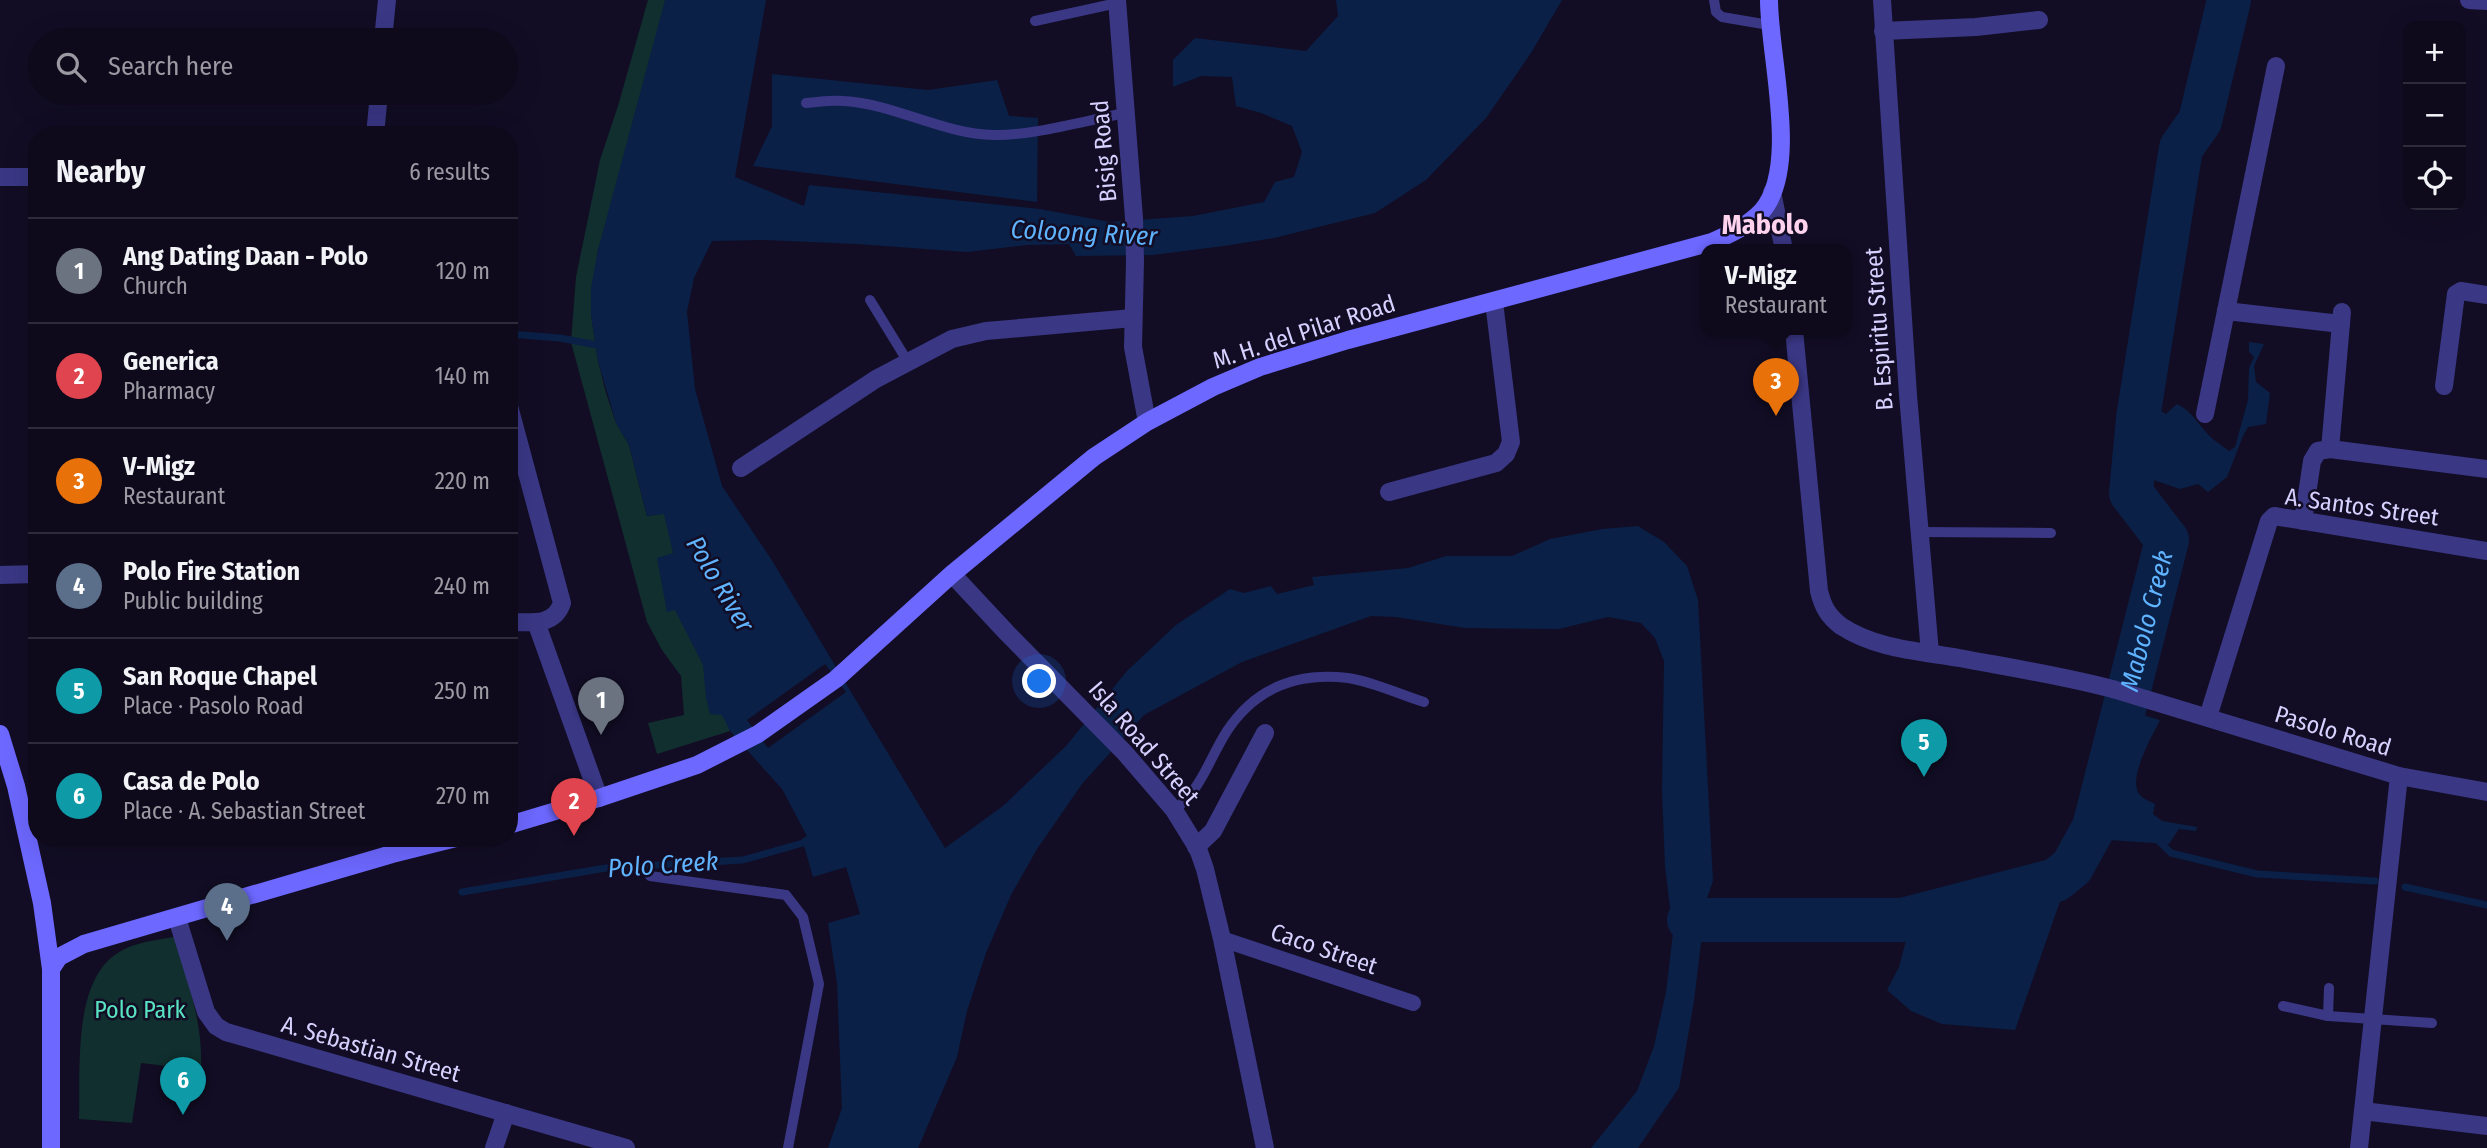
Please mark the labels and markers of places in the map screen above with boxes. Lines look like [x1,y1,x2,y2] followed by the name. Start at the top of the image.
[1753,358,1799,416] pin: 3
[578,677,624,735] pin: 1
[1901,719,1947,777] pin: 5
[551,778,597,836] pin: 2
[204,883,250,941] pin: 4
[160,1057,206,1115] pin: 6

